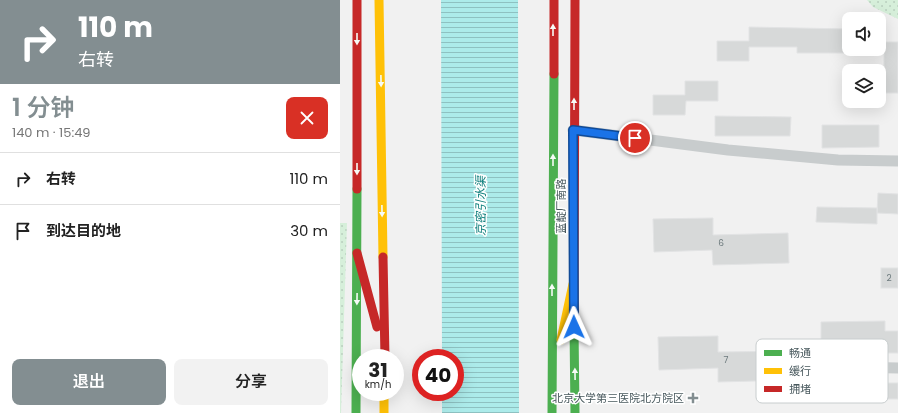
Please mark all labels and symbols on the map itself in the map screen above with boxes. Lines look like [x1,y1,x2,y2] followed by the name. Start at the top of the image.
[550,23,556,36] one-way arrow
[354,33,360,46] one-way arrow
[378,75,384,88] one-way arrow
[570,98,577,110] one-way arrow
[618,121,652,155] pin
[550,153,556,166] one-way arrow
[354,163,360,176] one-way arrow
[472,174,489,236] water label: 京密引水渠
[553,179,569,234] street label: 蓝靛厂南路
[379,205,386,217] one-way arrow
[718,237,724,249] house number: 6
[886,272,892,284] house number: 2
[549,283,555,296] one-way arrow
[354,293,360,306] one-way arrow
[553,306,595,348] position arrow
[756,339,888,403] legend
[789,345,811,361] text: 畅通
[412,349,464,401] speed limit sign: 40
[724,354,729,366] house number: 7
[789,363,811,379] text: 缓行
[571,368,578,380] one-way arrow
[789,381,811,397] text: 拥堵
[552,390,684,406] place label: 北京大学第三医院北方院区
[687,392,699,404] marker: 北京大学第三医院北方院区

